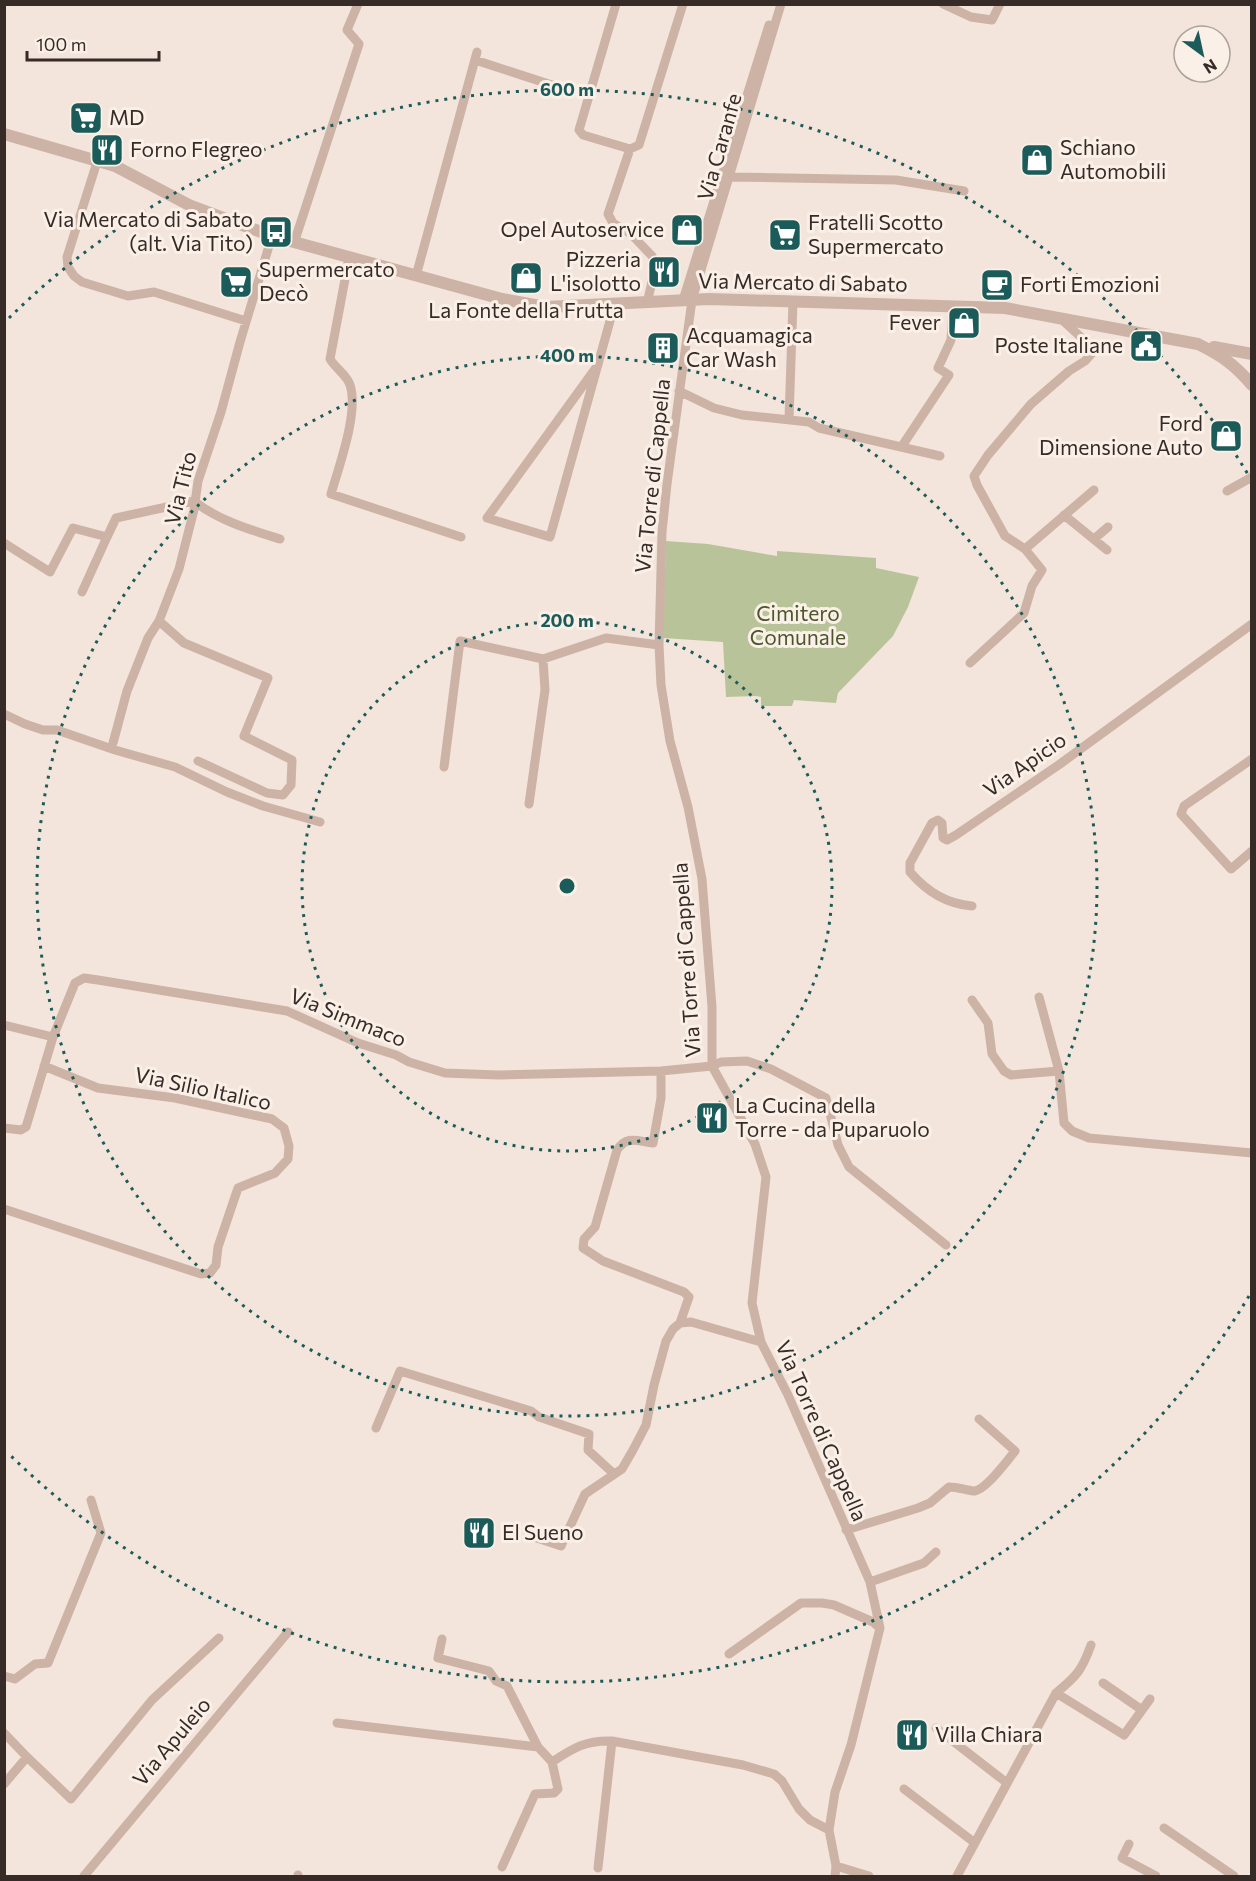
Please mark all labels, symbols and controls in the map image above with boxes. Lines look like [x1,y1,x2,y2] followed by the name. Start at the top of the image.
[27,24,159,62] scale bar
[1172,24,1232,84] north arrow
[36,33,86,55] text: 100 m
[1200,56,1221,78] text: N
[540,78,594,100] text: 600 m
[691,90,746,203] street label: Via Caranfe
[68,100,104,136] supermarket icon: MD
[109,104,145,129] place label: MD
[89,132,125,168] restaurant icon: Forno Flegreo
[1060,134,1166,183] place label: Schiano Automobili
[130,136,263,161] place label: Forno Flegreo
[1019,142,1055,178] shop icon: Schiano Automobili
[43,206,253,255] place label: Via Mercato di Sabato (alt. Via Tito)
[808,209,944,258] place label: Fratelli Scotto Supermercato
[669,212,705,248] shop icon: Opel Autoservice
[258,214,294,250] bus stop icon: Via Mercato di Sabato (alt. Via Tito)
[501,216,664,241] place label: Opel Autoservice
[767,217,803,253] supermarket icon: Fratelli Scotto Supermercato
[550,246,641,295] place label: Pizzeria L'isolotto
[646,254,682,290] restaurant icon: Pizzeria L'isolotto
[259,256,395,305] place label: Supermercato Decò
[508,260,544,296] shop icon: La Fonte della Frutta
[218,264,254,300] supermarket icon: Supermercato Decò
[698,267,908,296] street label: Via Mercato di Sabato
[979,267,1015,303] cafe icon: Forti Emozioni
[1020,271,1160,296] place label: Forti Emozioni
[428,297,624,322] place label: La Fonte della Frutta
[946,305,982,341] shop icon: Fever
[889,309,941,334] place label: Fever
[686,322,813,371] place label: Acquamagica Car Wash
[1128,328,1164,364] public building icon: Poste Italiane
[645,330,681,366] building icon: Acquamagica Car Wash
[995,332,1123,357] place label: Poste Italiane
[540,344,594,366] text: 400 m
[629,377,674,574] street label: Via Torre di Cappella
[1039,410,1203,459] place label: Ford Dimensione Auto
[1208,418,1244,454] shop icon: Ford Dimensione Auto
[158,448,201,527] street label: Via Tito
[750,600,846,649] park label: Cimitero Comunale
[540,609,594,631] text: 200 m
[978,726,1070,801] street label: Via Apicio
[666,862,705,1058] street label: Via Torre di Cappella
[557,876,577,896] centre of rings
[287,982,410,1051] street label: Via Simmaco
[133,1061,274,1114] street label: Via Silio Italico
[735,1092,930,1141] place label: La Cucina della Torre - da Puparuolo
[694,1100,730,1136] restaurant icon: La Cucina della Torre - da Puparuolo
[771,1336,873,1525] street label: Via Torre di Cappella
[461,1515,497,1551] restaurant icon: El Sueno
[502,1519,584,1544] place label: El Sueno
[127,1692,215,1790] street label: Via Apuleio
[894,1717,930,1753] restaurant icon: Villa Chiara
[935,1721,1042,1746] place label: Villa Chiara

